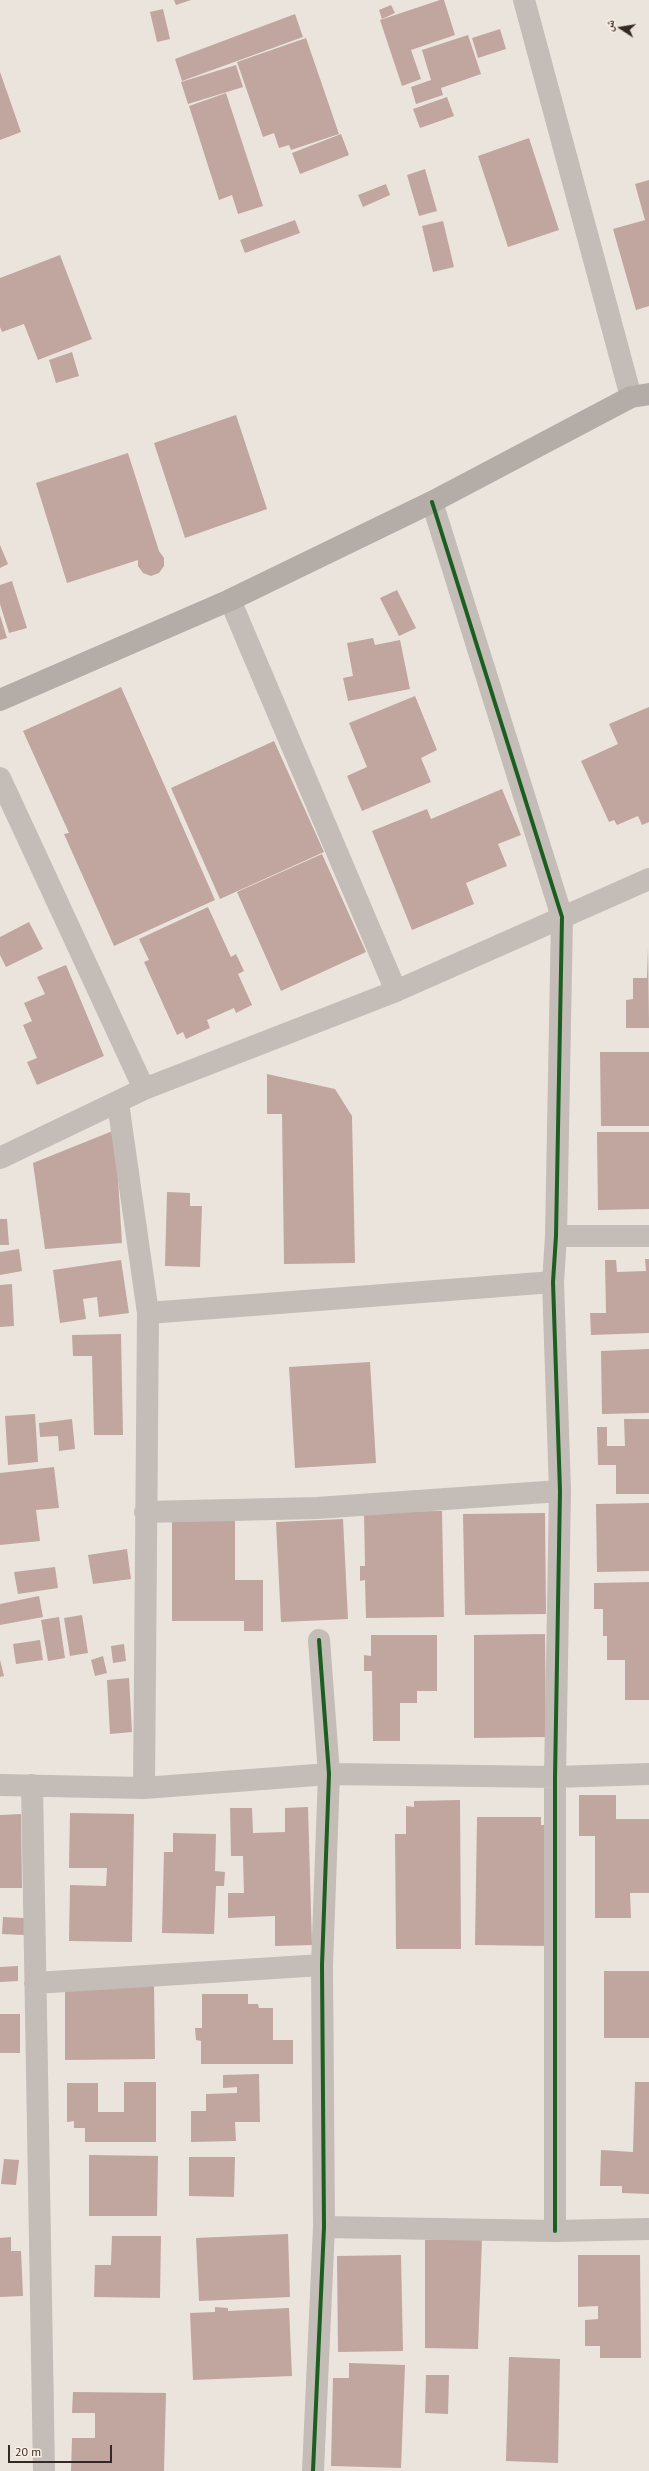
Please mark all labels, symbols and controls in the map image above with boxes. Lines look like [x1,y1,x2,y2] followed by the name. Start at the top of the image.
[601,8,641,48] north arrow
[601,18,617,33] text: ش
[10,2437,114,2463] scale bar
[15,2444,41,2459] text: 20 m

